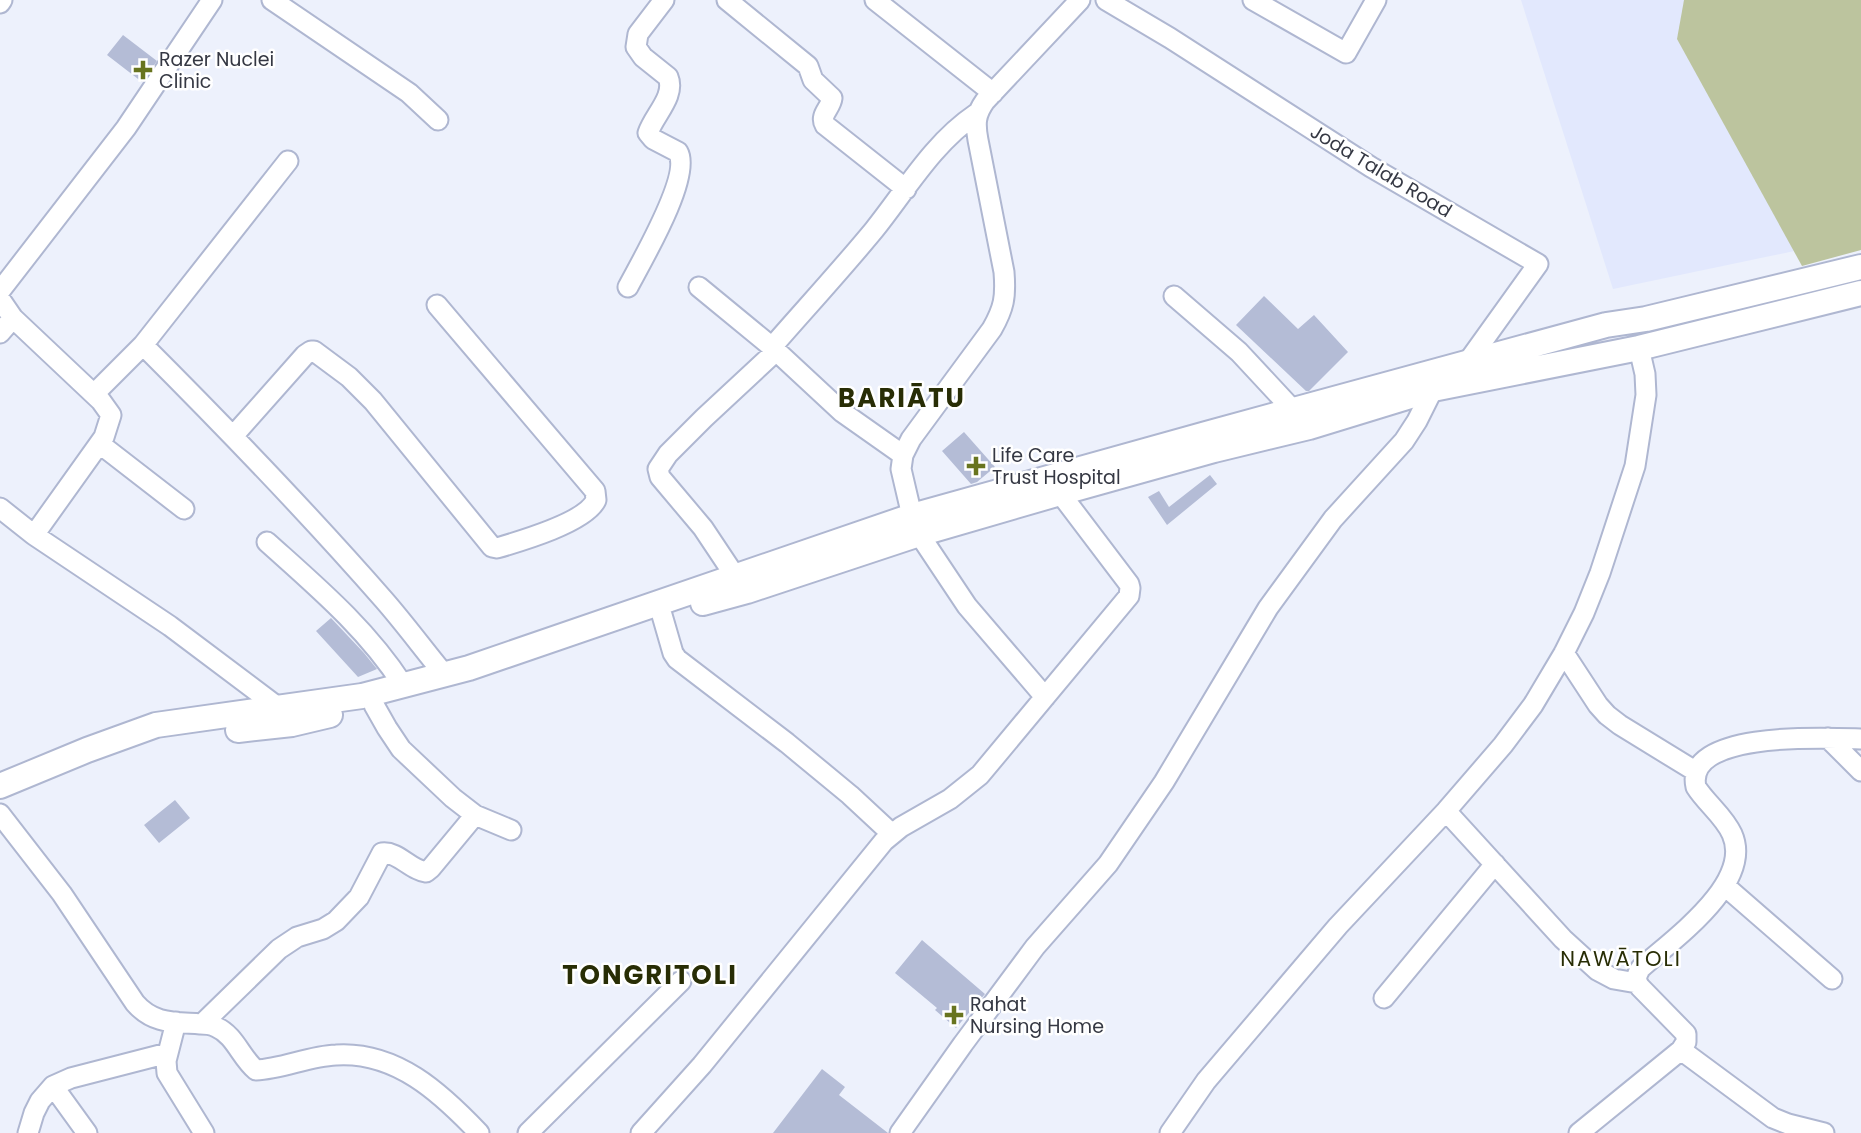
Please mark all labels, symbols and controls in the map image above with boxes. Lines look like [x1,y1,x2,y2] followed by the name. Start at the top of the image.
[159,46,274,95] place label: Razer Nuclei Clinic
[133,60,153,80] marker: Razer Nuclei Clinic
[1305,118,1457,224] street label: Joda Talab Road
[838,380,966,416] district label: BARIĀTU
[992,442,1121,491] place label: Life Care Trust Hospital
[966,456,986,476] marker: Life Care Trust Hospital
[1560,944,1682,973] district label: NAWĀTOLI
[562,957,738,993] district label: TONGRITOLI
[970,991,1104,1040] place label: Rahat Nursing Home
[944,1005,964,1025] marker: Rahat Nursing Home

